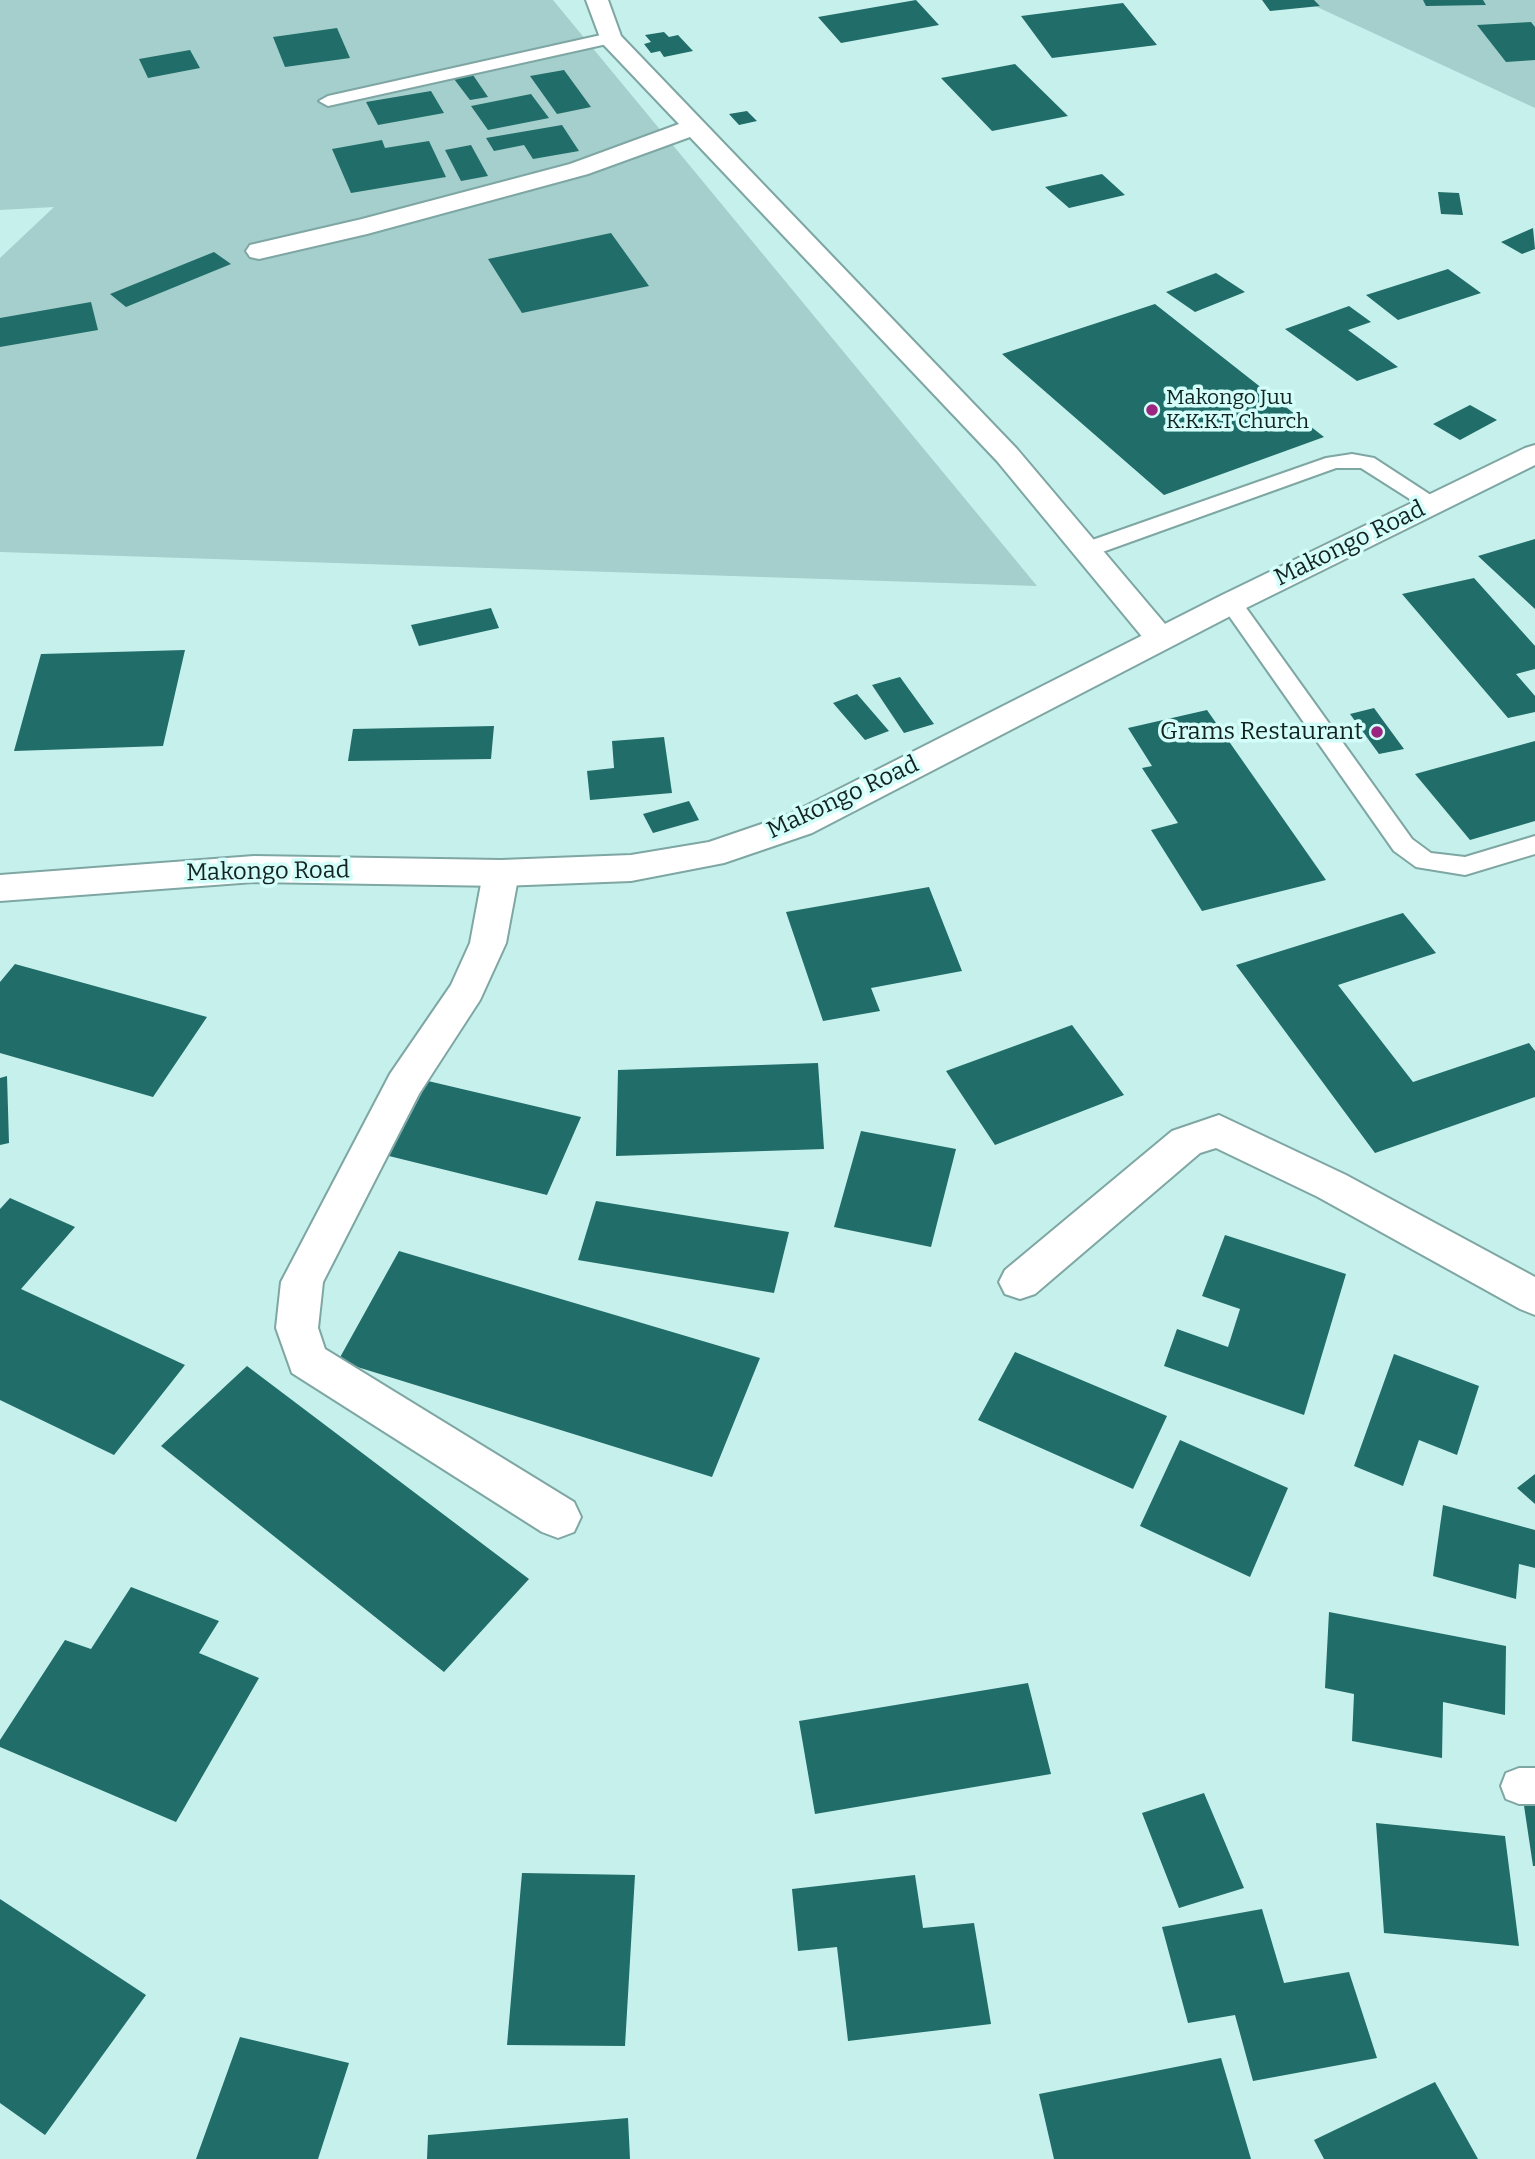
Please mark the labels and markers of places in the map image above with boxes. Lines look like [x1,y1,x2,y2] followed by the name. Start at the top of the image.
[1166,385,1309,435] place label: Makongo Juu K.K.K.T Church
[1144,402,1160,418] marker: Makongo Juu K.K.K.T Church
[1160,718,1363,746] place label: Grams Restaurant
[1369,724,1385,740] marker: Grams Restaurant

